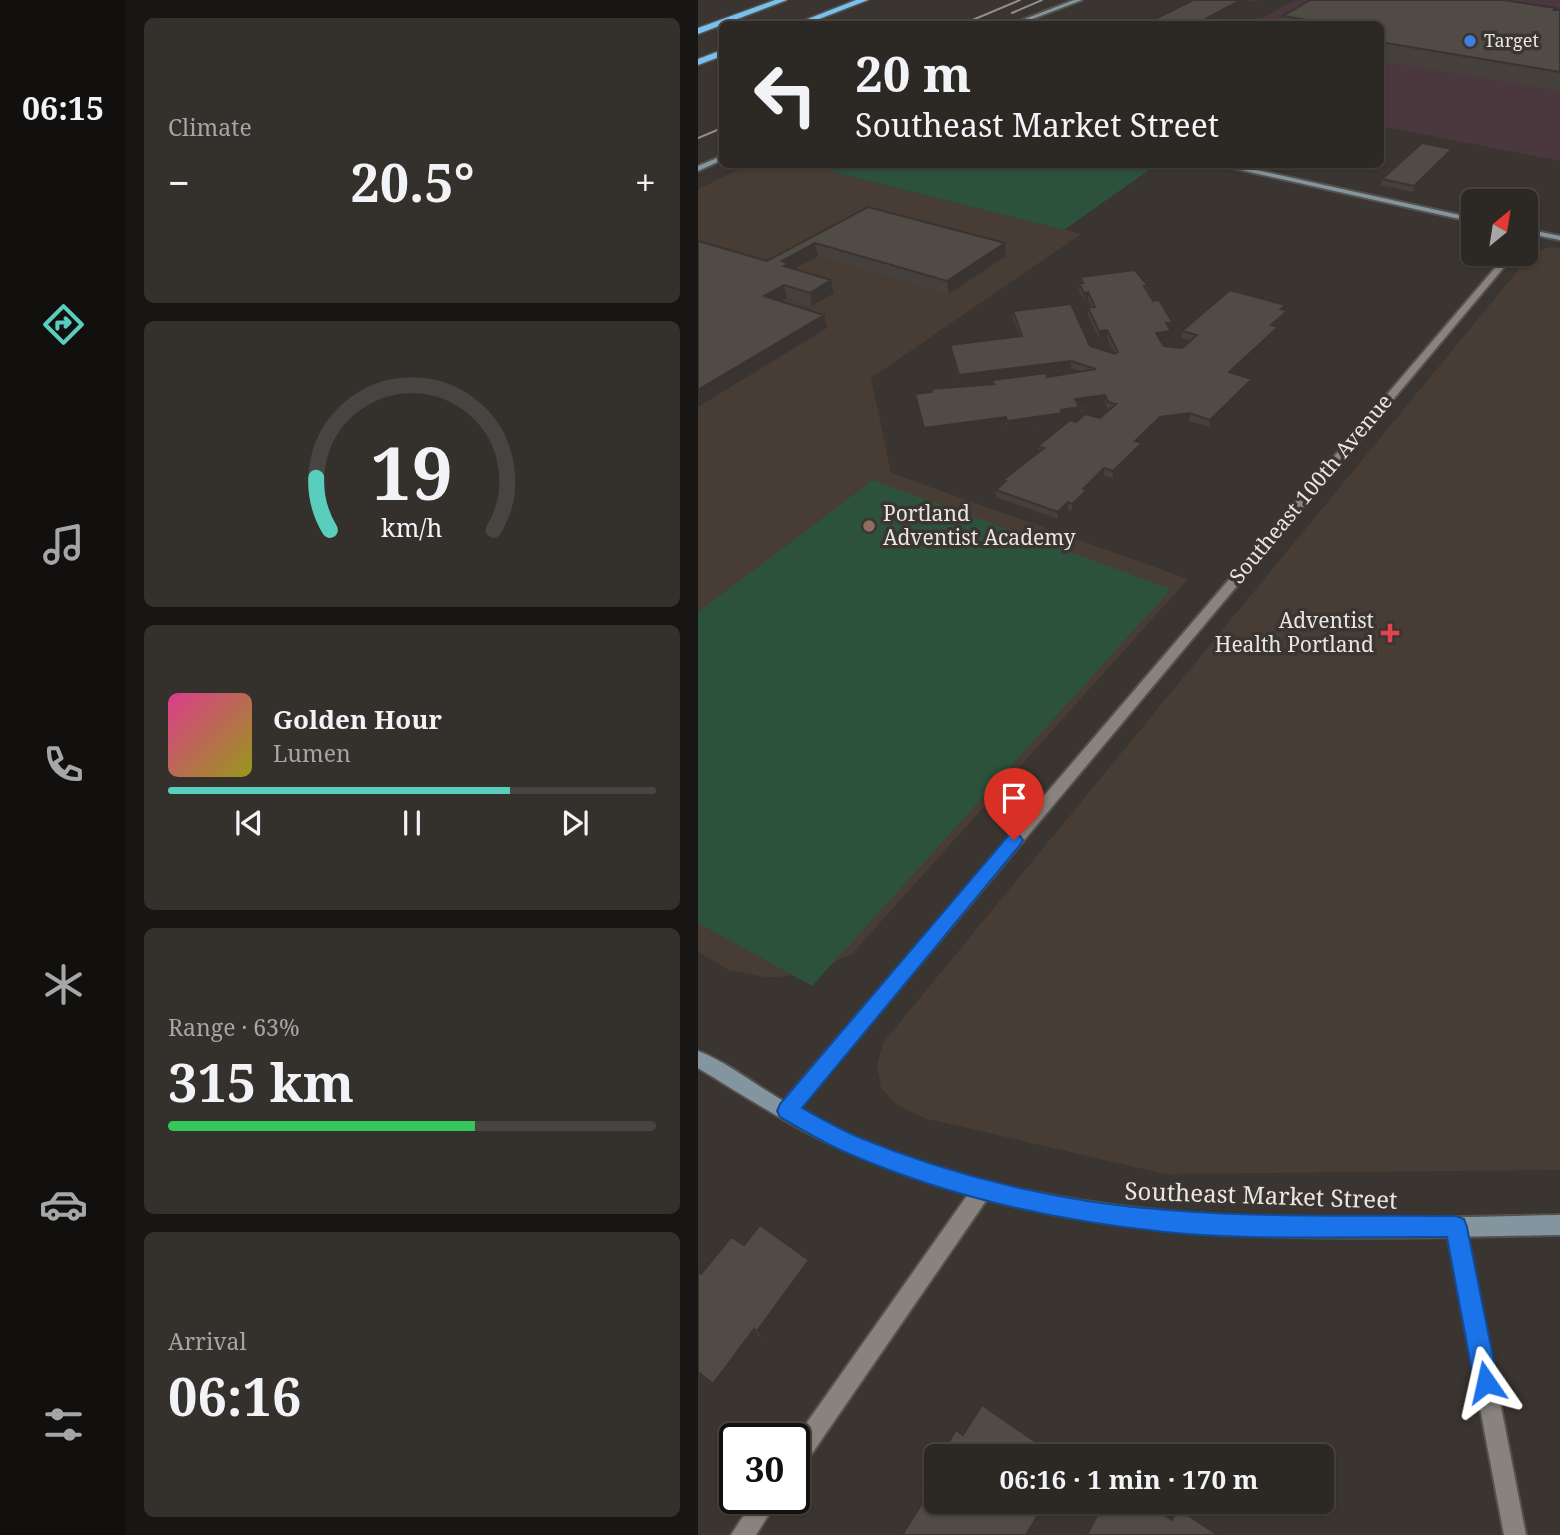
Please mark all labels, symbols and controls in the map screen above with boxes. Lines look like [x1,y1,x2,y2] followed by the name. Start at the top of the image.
[1484,28,1539,52] place label: Target
[1462,33,1478,49] marker: Target
[855,40,971,106] text: 20 m
[740,49,831,140] icon: left
[22,86,104,129] text: 06:15
[855,103,1219,146] text: Southeast Market Street
[168,111,252,143] text: Climate
[350,146,475,217] text: 20.5°
[168,156,190,208] text: −
[635,156,656,208] text: +
[1461,189,1538,266] north arrow
[1461,189,1538,266] map controls
[39,300,88,349] icon: directions
[1223,388,1398,589] street label: Southeast 100th Avenue
[371,423,453,522] text: 19
[883,499,1076,551] place label: Portland Adventist Academy
[381,510,443,544] text: km/h
[861,518,877,534] marker: Portland Adventist Academy
[39,520,88,569] icon: music
[1215,606,1374,658] place label: Adventist Health Portland
[1380,623,1400,643] marker: Adventist Health Portland
[273,701,442,737] text: Golden Hour
[273,737,351,769] text: Lumen
[39,740,88,789] icon: phone
[984,768,1044,840] pin
[995,779,1033,817] icon: arrive
[230,804,268,842] icon: previous
[393,804,431,842] icon: pause
[556,804,594,842] icon: next
[39,960,88,1009] icon: climate
[168,1011,300,1043] text: Range · 63%
[168,1046,354,1117] text: 315 km
[1124,1173,1398,1216] street label: Southeast Market Street
[39,1180,88,1229] icon: car
[168,1325,247,1357] text: Arrival
[1449,1345,1523,1419] position arrow
[168,1360,301,1431] text: 06:16
[39,1400,88,1449] icon: filters
[719,1423,810,1514] speed limit sign: 30
[999,1461,1259,1497] text: 06:16 · 1 min · 170 m

